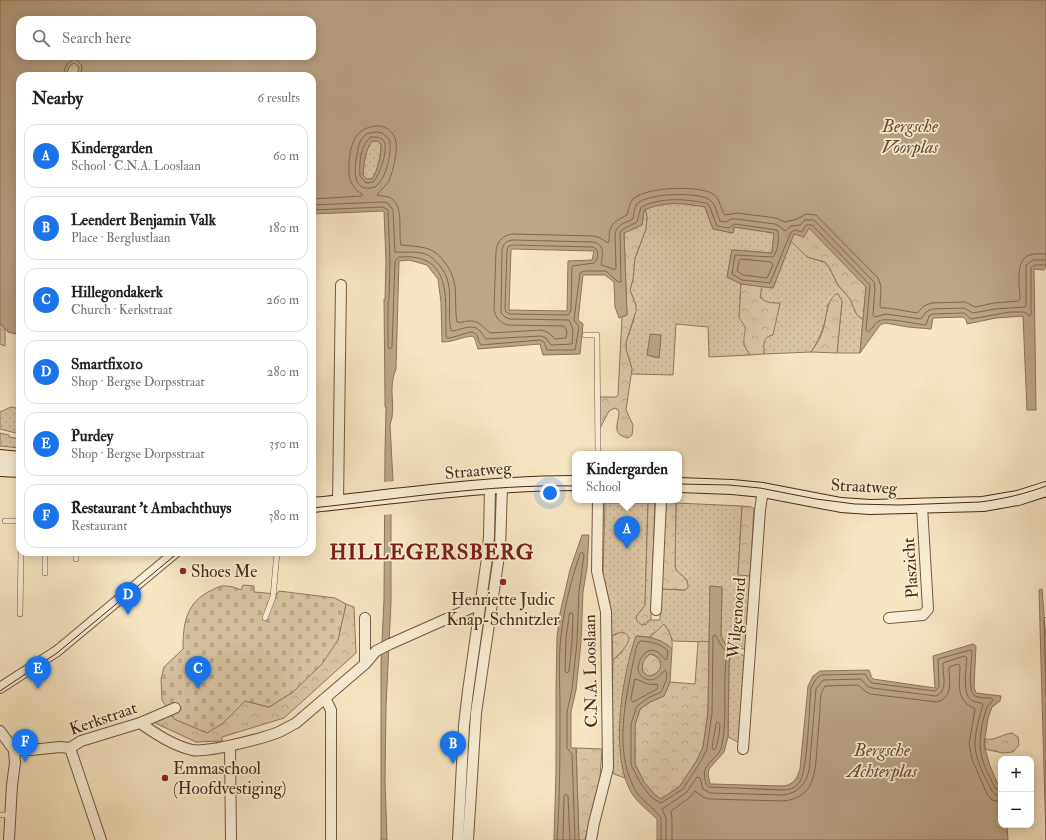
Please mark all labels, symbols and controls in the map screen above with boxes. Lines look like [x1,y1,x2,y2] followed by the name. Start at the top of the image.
[16,16,316,60] search box
[30,27,52,49] icon: search
[62,29,131,48] text: Search here
[32,88,83,109] text: Nearby
[257,90,300,106] text: 6 results
[881,115,939,159] water label: Bergsche Voorplas
[71,139,153,158] text: Kindergarden
[42,148,50,164] text: A
[273,148,299,164] text: 60 m
[71,158,201,174] text: School · C.N.A. Looslaan
[71,211,216,230] text: Leendert Benjamin Valk
[42,220,50,236] text: B
[269,220,299,236] text: 180 m
[71,230,171,246] text: Place · Berglustlaan
[71,283,163,302] text: Hillegondakerk
[41,292,51,308] text: C
[266,292,299,308] text: 260 m
[71,302,173,318] text: Church · Kerkstraat
[71,355,143,374] text: Smartfix010
[41,364,51,380] text: D
[267,364,299,380] text: 280 m
[71,374,205,390] text: Shop · Bergse Dorpsstraat
[71,427,113,446] text: Purdey
[41,436,51,452] text: E
[269,436,299,452] text: 350 m
[71,446,205,462] text: Shop · Bergse Dorpsstraat
[572,451,682,503] popup
[444,457,513,484] street label: Straatweg
[586,460,668,479] text: Kindergarden
[830,474,898,499] street label: Straatweg
[586,479,621,495] text: School
[540,483,560,503] your location
[71,499,231,518] text: Restaurant 't Ambachthuys
[42,508,50,524] text: F
[268,508,299,524] text: 380 m
[614,516,640,549] pin: A
[71,518,127,534] text: Restaurant
[898,536,923,599] street label: Plaszicht
[330,539,534,566] district label: HILLEGERSBERG
[191,561,257,582] place label: Shoes Me
[178,566,188,576] marker: Shoes Me
[722,576,751,660] street label: Wilgenoord
[498,577,508,587] marker: Henriette Judic Knap-Schnitzler
[115,582,141,615] pin: D
[446,589,560,631] place label: Henriette Judic Knap-Schnitzler
[579,614,602,728] street label: C.N.A. Looslaan
[25,656,51,689] pin: E
[185,656,211,689] pin: C
[67,697,140,740] street label: Kerkstraat
[12,729,38,762] pin: F
[440,731,466,764] pin: B
[845,739,918,783] water label: Bergsche Achterplas
[998,756,1034,828] map controls
[998,756,1034,792] button: +
[173,758,286,799] place label: Emmaschool (Hoofdvestiging)
[160,773,170,783] marker: Emmaschool (Hoofdvestiging)
[998,792,1034,828] button: −

